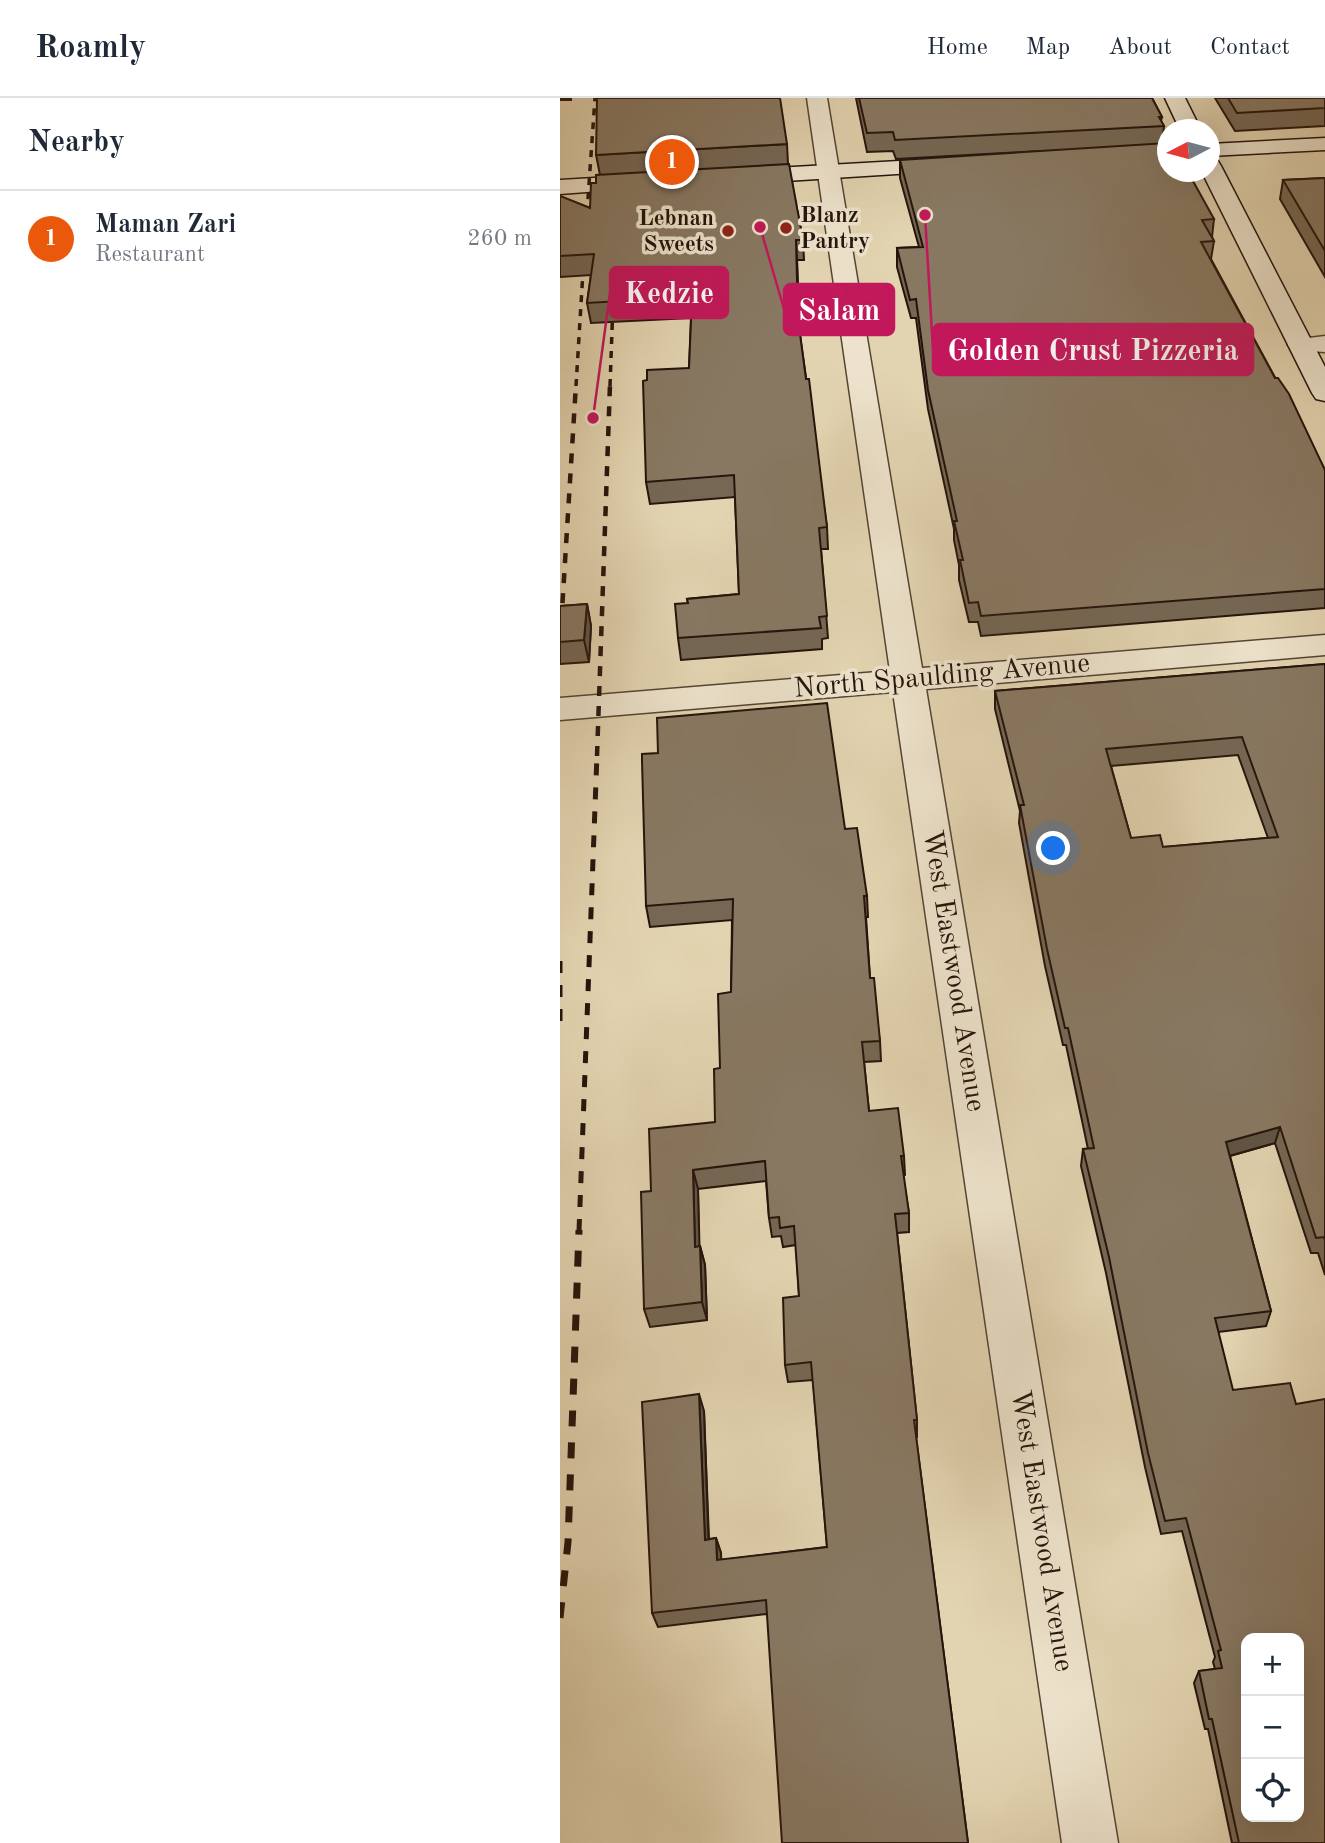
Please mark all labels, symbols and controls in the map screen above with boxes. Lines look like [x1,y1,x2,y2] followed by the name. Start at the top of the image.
[35,32,146,65] text: Roamly
[927,36,988,60] text: Home
[1026,36,1070,60] text: Map
[1108,36,1172,60] text: About
[1210,36,1290,60] text: Contact
[1157,119,1220,182] north arrow
[28,128,125,158] text: Nearby
[649,136,695,188] pin: 1
[800,204,870,253] place label: Blanz Pantry
[638,207,714,256] place label: Lebnan Sweets
[95,212,236,238] text: Maman Zari
[778,220,794,236] marker: Blanz Pantry
[720,223,736,239] marker: Lebnan Sweets
[44,227,58,250] text: 1
[467,227,532,250] text: 260 m
[95,243,205,266] text: Restaurant
[610,267,728,318] callout: Kedzie
[624,280,714,310] text: Kedzie
[784,284,894,335] callout: Salam
[798,297,880,327] text: Salam
[933,324,1253,375] callout: Golden Crust Pizzeria
[947,337,1239,367] text: Golden Crust Pizzeria
[793,650,1091,704] street label: North Spaulding Avenue
[917,828,989,1114] street label: West Eastwood Avenue
[1036,831,1070,865] your location
[1005,1388,1077,1674] street label: West Eastwood Avenue
[1241,1633,1304,1822] map controls
[1241,1633,1304,1696] button: +
[1241,1696,1304,1759] button: −
[1241,1759,1304,1822] button: locate

